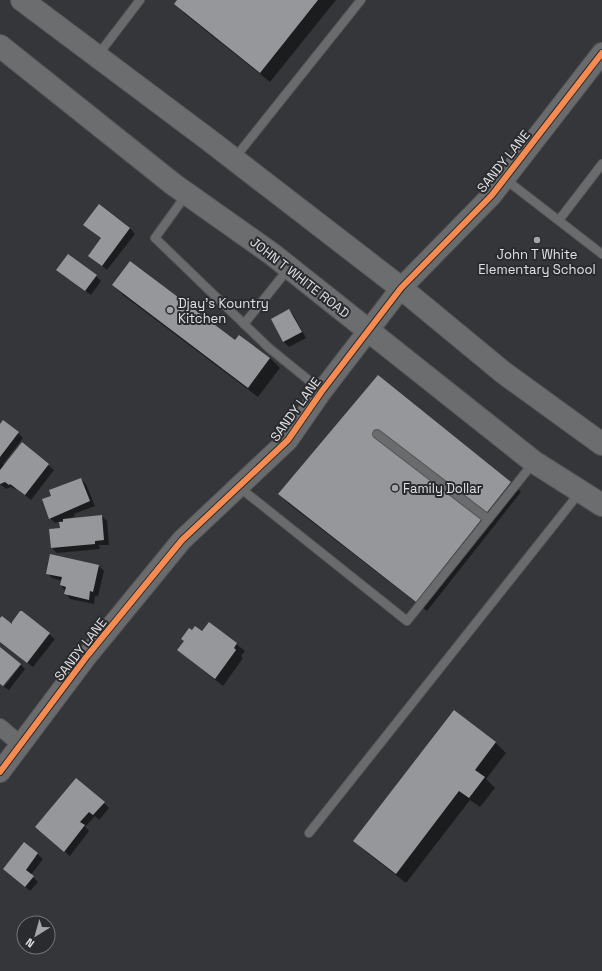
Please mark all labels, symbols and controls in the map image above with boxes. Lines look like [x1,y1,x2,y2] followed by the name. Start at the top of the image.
[473,127,534,196] street label: SANDY LANE
[246,233,353,322] street label: JOHN T WHITE ROAD
[532,235,542,245] marker: John T White Elementary School
[478,246,596,278] place label: John T White Elementary School
[178,295,269,327] place label: Djay's Kountry Kitchen
[165,305,175,315] marker: Djay's Kountry Kitchen
[266,374,324,445] street label: SANDY LANE
[403,480,482,497] place label: Family Dollar
[390,483,400,493] marker: Family Dollar
[50,614,110,684] street label: SANDY LANE
[16,915,56,955] north arrow
[23,935,37,951] text: N

